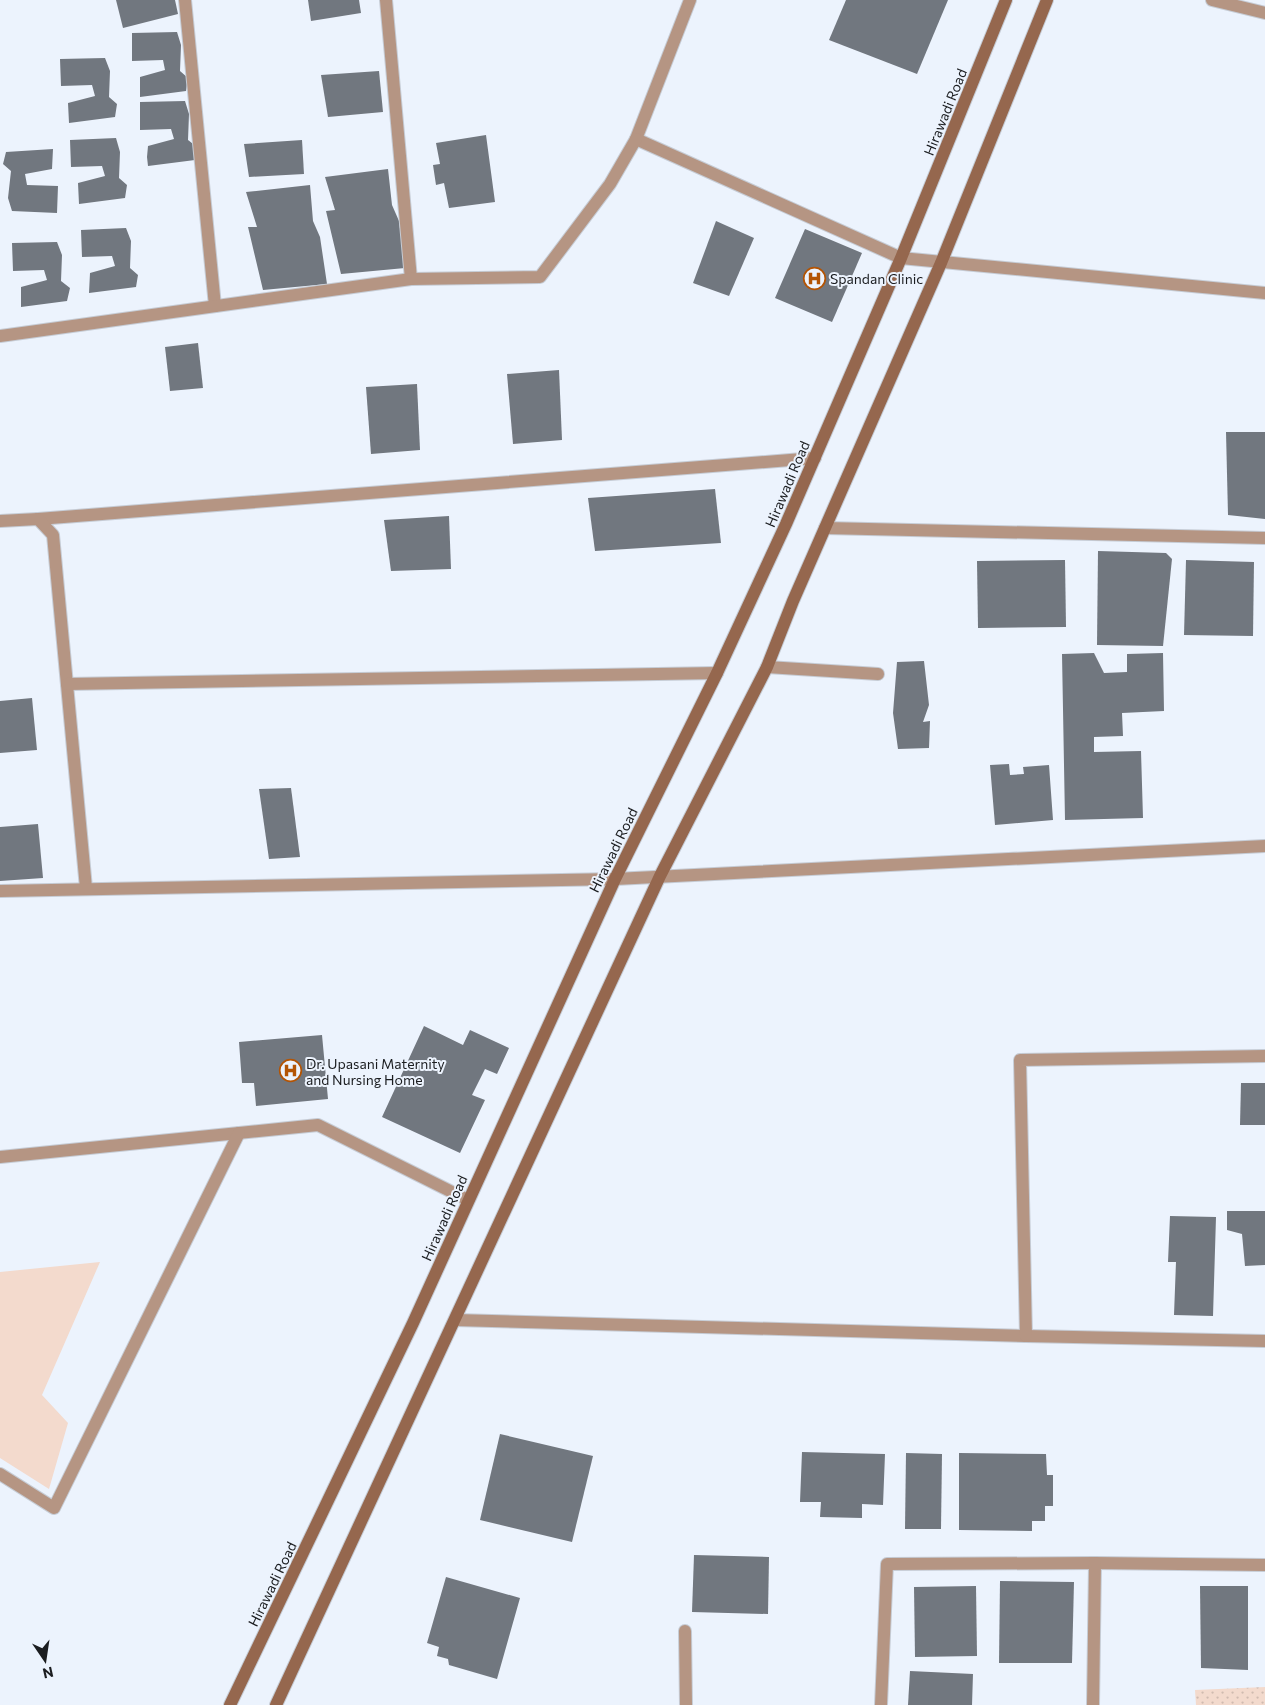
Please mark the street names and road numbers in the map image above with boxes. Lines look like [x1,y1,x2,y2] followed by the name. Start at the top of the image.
[920,66,970,158] street label: Hirawadi Road
[761,438,813,530] street label: Hirawadi Road
[585,805,641,895] street label: Hirawadi Road
[417,1172,471,1264] street label: Hirawadi Road
[244,1539,300,1629] street label: Hirawadi Road

